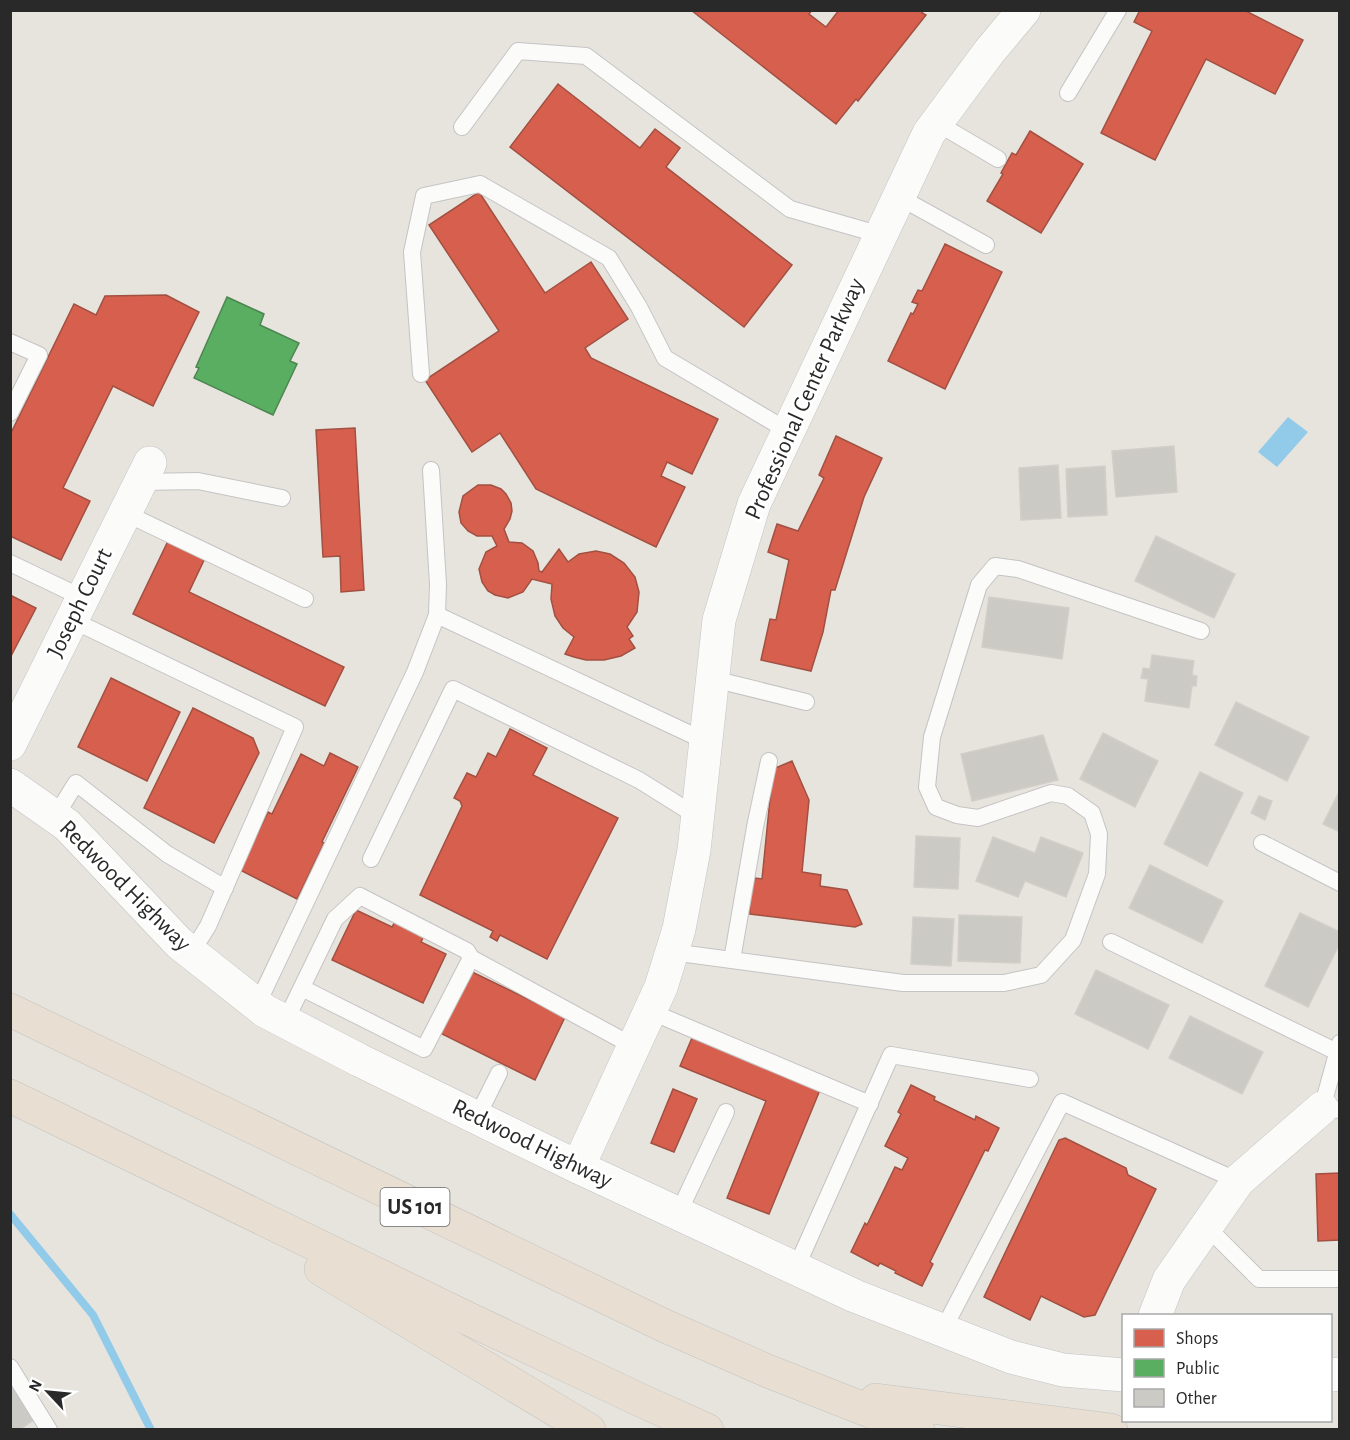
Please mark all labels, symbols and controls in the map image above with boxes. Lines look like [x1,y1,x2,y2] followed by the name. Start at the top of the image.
[741,275,869,523] street label: Professional Center Parkway
[43,544,117,662] street label: Joseph Court
[55,816,195,956] street label: Redwood Highway
[448,1095,616,1193] street label: Redwood Highway
[380,1188,450,1226] road number: US 101
[1122,1314,1332,1422] legend
[1176,1330,1218,1348] text: Shops
[1176,1360,1219,1378] text: Public
[18,1362,78,1422] north arrow
[26,1377,45,1394] text: N
[1176,1390,1217,1408] text: Other

